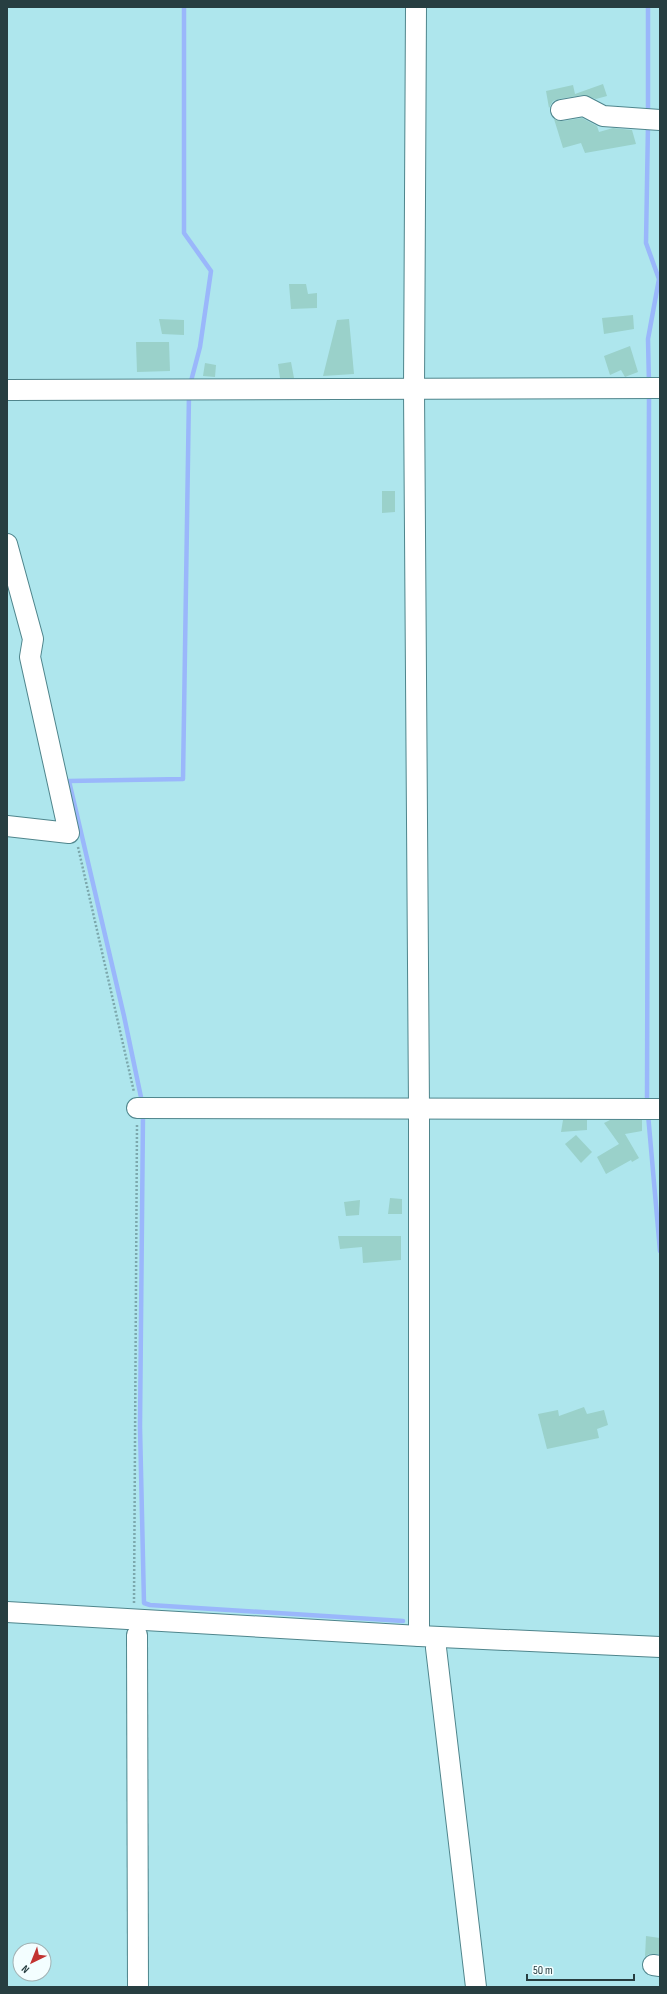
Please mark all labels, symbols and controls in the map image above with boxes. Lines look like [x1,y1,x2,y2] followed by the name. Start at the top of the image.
[12,1942,52,1982] north arrow
[527,1956,634,1982] scale bar
[19,1962,32,1976] text: N
[533,1963,553,1978] text: 50 m

